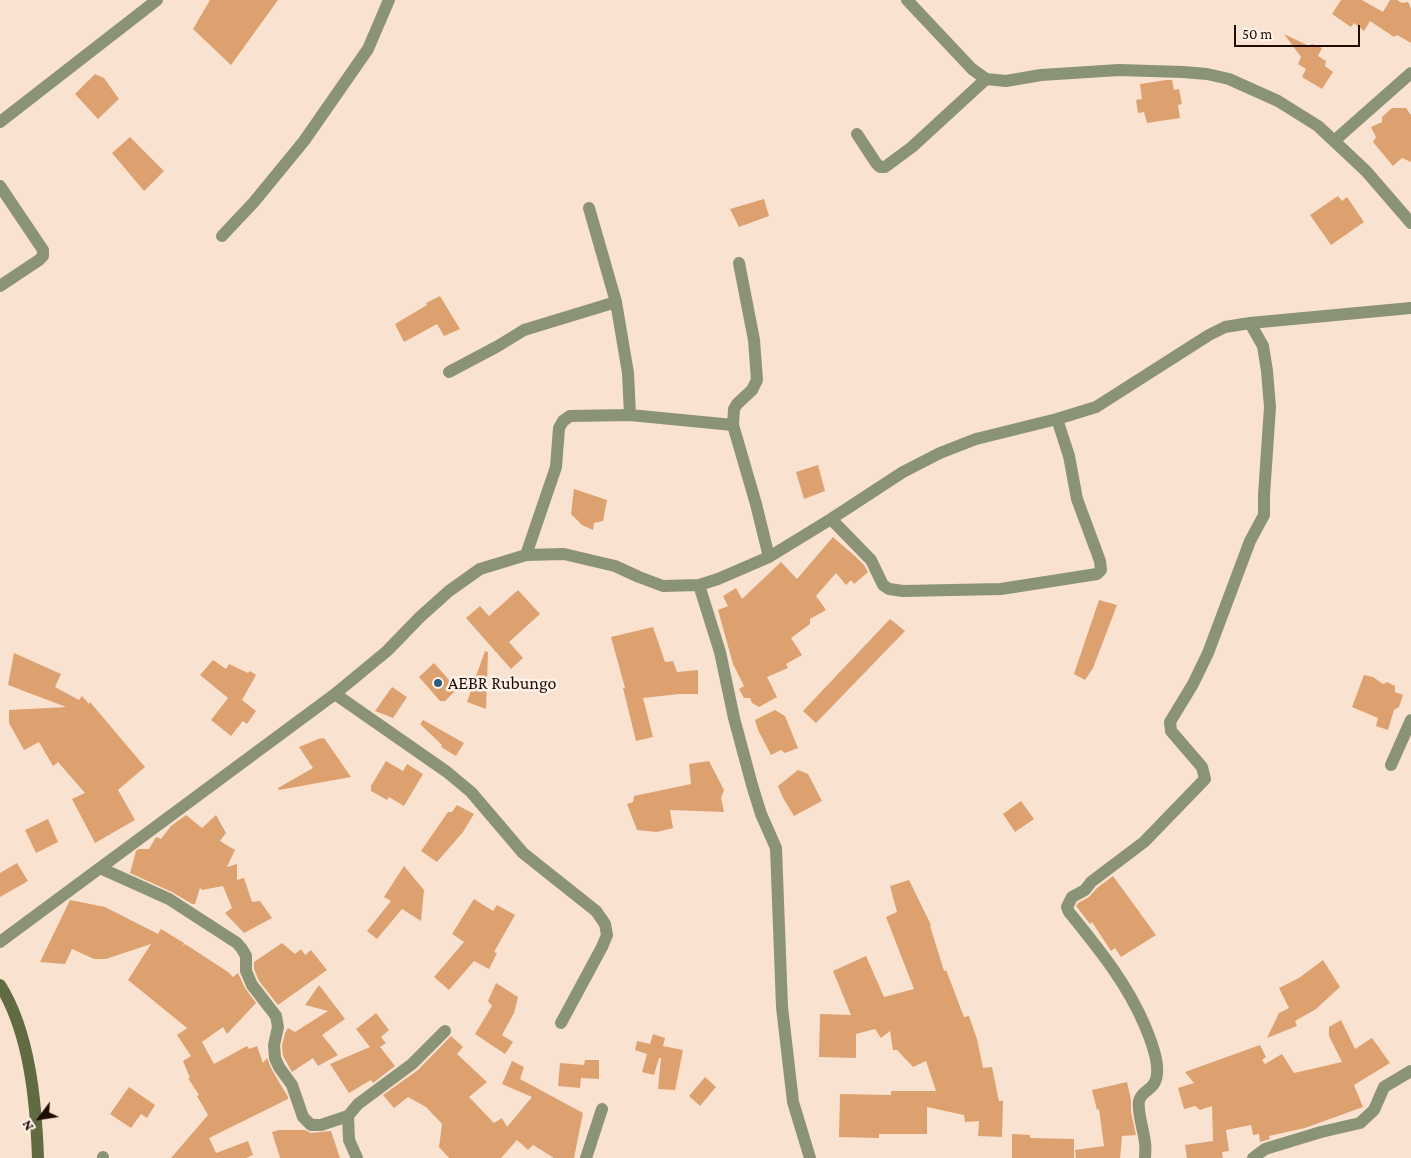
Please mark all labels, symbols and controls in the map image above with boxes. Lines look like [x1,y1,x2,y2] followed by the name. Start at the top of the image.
[1236,15,1362,47] scale bar
[1242,26,1272,42] text: 50 m
[448,672,556,694] place label: AEBR Rubungo
[432,677,444,689] marker: AEBR Rubungo
[15,1093,65,1143] north arrow
[18,1118,36,1134] text: N

